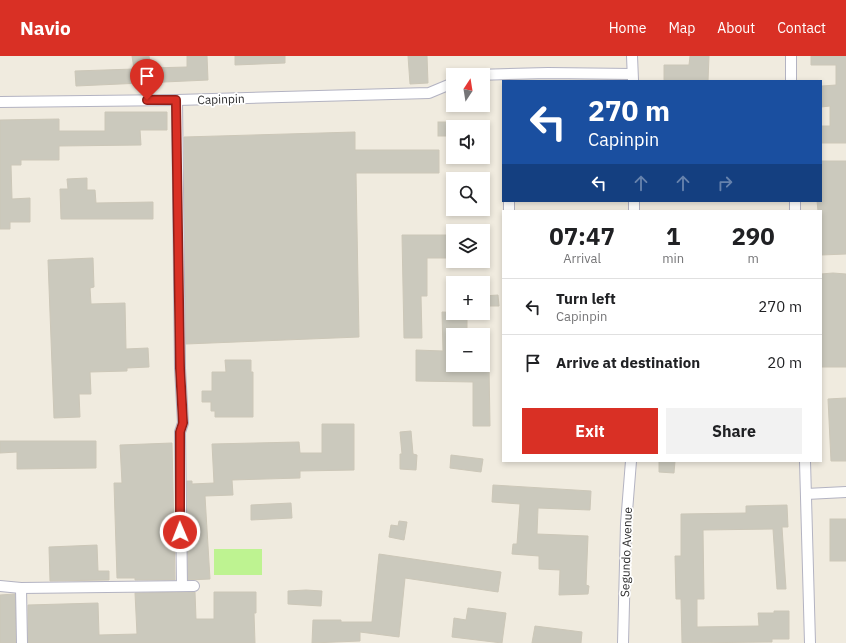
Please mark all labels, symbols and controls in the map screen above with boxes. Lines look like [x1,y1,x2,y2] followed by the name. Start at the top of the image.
[20,16,71,40] text: Navio
[609,19,646,37] text: Home
[668,19,695,37] text: Map
[717,19,755,37] text: About
[777,19,826,37] text: Contact
[130,59,164,100] pin
[136,65,158,87] icon: arrive
[446,68,490,112] north arrow
[446,68,490,372] map controls
[197,91,245,107] street label: Capinpin
[588,92,670,129] text: 270 m
[522,96,574,148] icon: left
[446,120,490,164] button: sound
[588,128,659,151] text: Capinpin
[446,172,490,216] button: search
[588,172,610,194] icon: left
[630,172,652,194] icon: ahead
[672,172,694,194] icon: ahead
[714,172,736,194] icon: right
[549,220,615,252] text: 07:47
[666,220,680,252] text: 1
[731,220,775,252] text: 290
[446,224,490,268] button: layers
[563,250,601,267] text: Arrival
[662,250,684,267] text: min
[747,250,759,267] text: m
[446,276,490,320] button: +
[556,289,616,308] text: Turn left
[522,296,544,318] icon: left
[758,297,802,316] text: 270 m
[556,308,607,325] text: Capinpin
[446,328,490,372] button: −
[522,352,544,374] icon: arrive
[556,353,700,372] text: Arrive at destination
[767,353,802,372] text: 20 m
[522,408,658,454] button: Exit
[666,408,802,454] button: Share
[617,506,635,597] street label: Segundo Avenue
[159,511,201,553] position arrow

